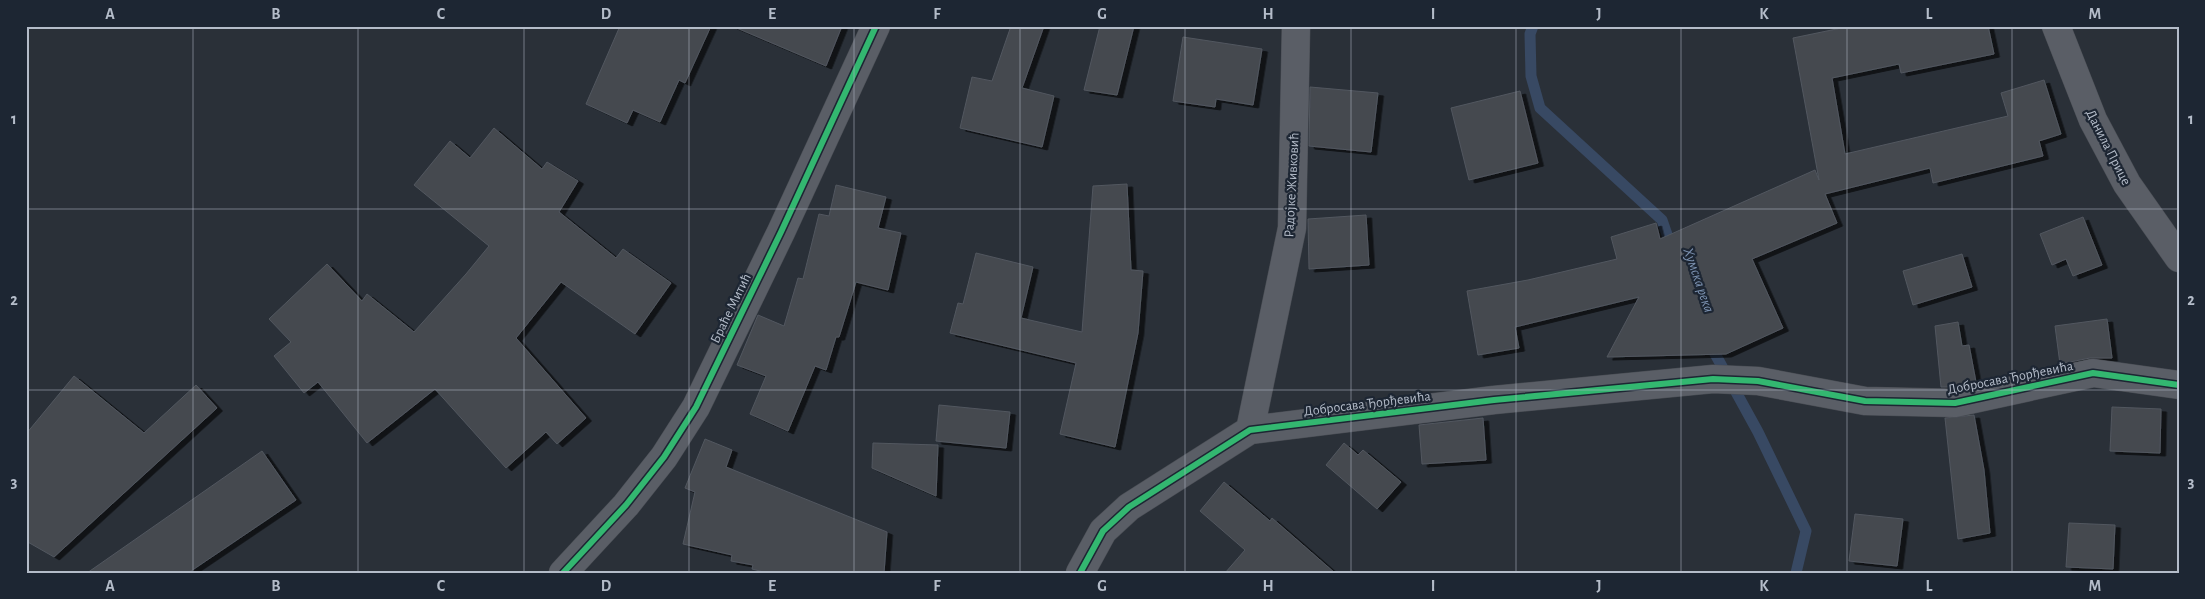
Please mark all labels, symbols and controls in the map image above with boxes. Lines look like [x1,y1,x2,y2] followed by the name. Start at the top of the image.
[105,6,115,22] text: A
[271,6,281,22] text: B
[437,6,446,22] text: C
[601,6,612,22] text: D
[768,6,776,22] text: E
[933,6,941,22] text: F
[1097,6,1107,22] text: G
[1262,6,1274,22] text: H
[1431,6,1435,22] text: I
[1596,6,1602,22] text: J
[1759,6,1769,22] text: K
[1926,6,1933,22] text: L
[2089,6,2101,22] text: M
[2083,107,2133,188] street label: Данила Прице
[11,111,17,127] text: 1
[2188,111,2194,127] text: 1
[1282,132,1302,238] street label: Радојке Живковић
[1680,246,1717,314] water label: Хумска река
[708,271,754,346] street label: Браће Митић
[10,292,18,308] text: 2
[2187,292,2195,308] text: 2
[1946,359,2075,397] street label: Добросава Ђорђевића
[1303,389,1432,419] street label: Добросава Ђорђевића
[11,474,18,490] text: 3
[2188,474,2195,490] text: 3
[105,578,115,594] text: A
[271,578,281,594] text: B
[437,578,446,594] text: C
[601,578,612,594] text: D
[768,578,776,594] text: E
[933,578,941,594] text: F
[1097,578,1107,594] text: G
[1262,578,1274,594] text: H
[1431,578,1435,594] text: I
[1596,578,1602,594] text: J
[1759,578,1769,594] text: K
[1926,578,1933,594] text: L
[2089,578,2101,594] text: M

